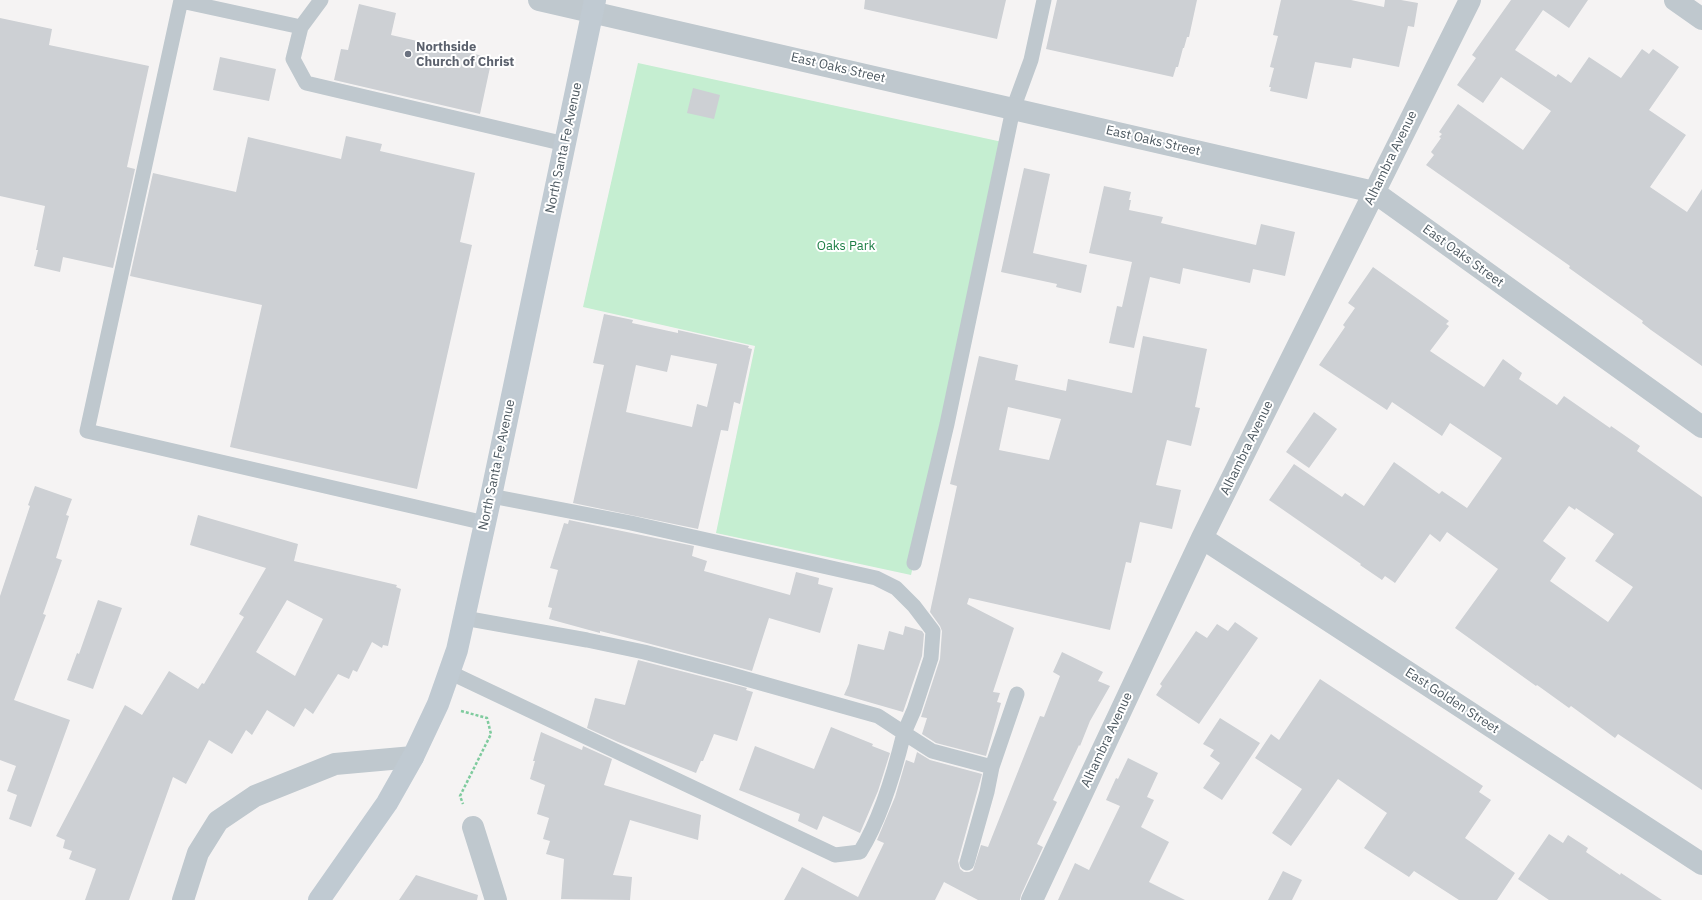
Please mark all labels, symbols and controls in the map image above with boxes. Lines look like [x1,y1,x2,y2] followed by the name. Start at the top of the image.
[416,39,514,70] place label: Northside Church of Christ
[403,49,413,59] marker: Northside Church of Christ
[789,50,887,86] street label: East Oaks Street
[543,81,585,215] street label: North Santa Fe Avenue
[1361,108,1421,208] street label: Alhambra Avenue
[1104,123,1202,159] street label: East Oaks Street
[1419,221,1507,291] street label: East Oaks Street
[817,238,875,254] park label: Oaks Park
[476,398,518,532] street label: North Santa Fe Avenue
[1217,398,1277,498] street label: Alhambra Avenue
[1402,665,1502,737] street label: East Golden Street
[1078,690,1136,790] street label: Alhambra Avenue

